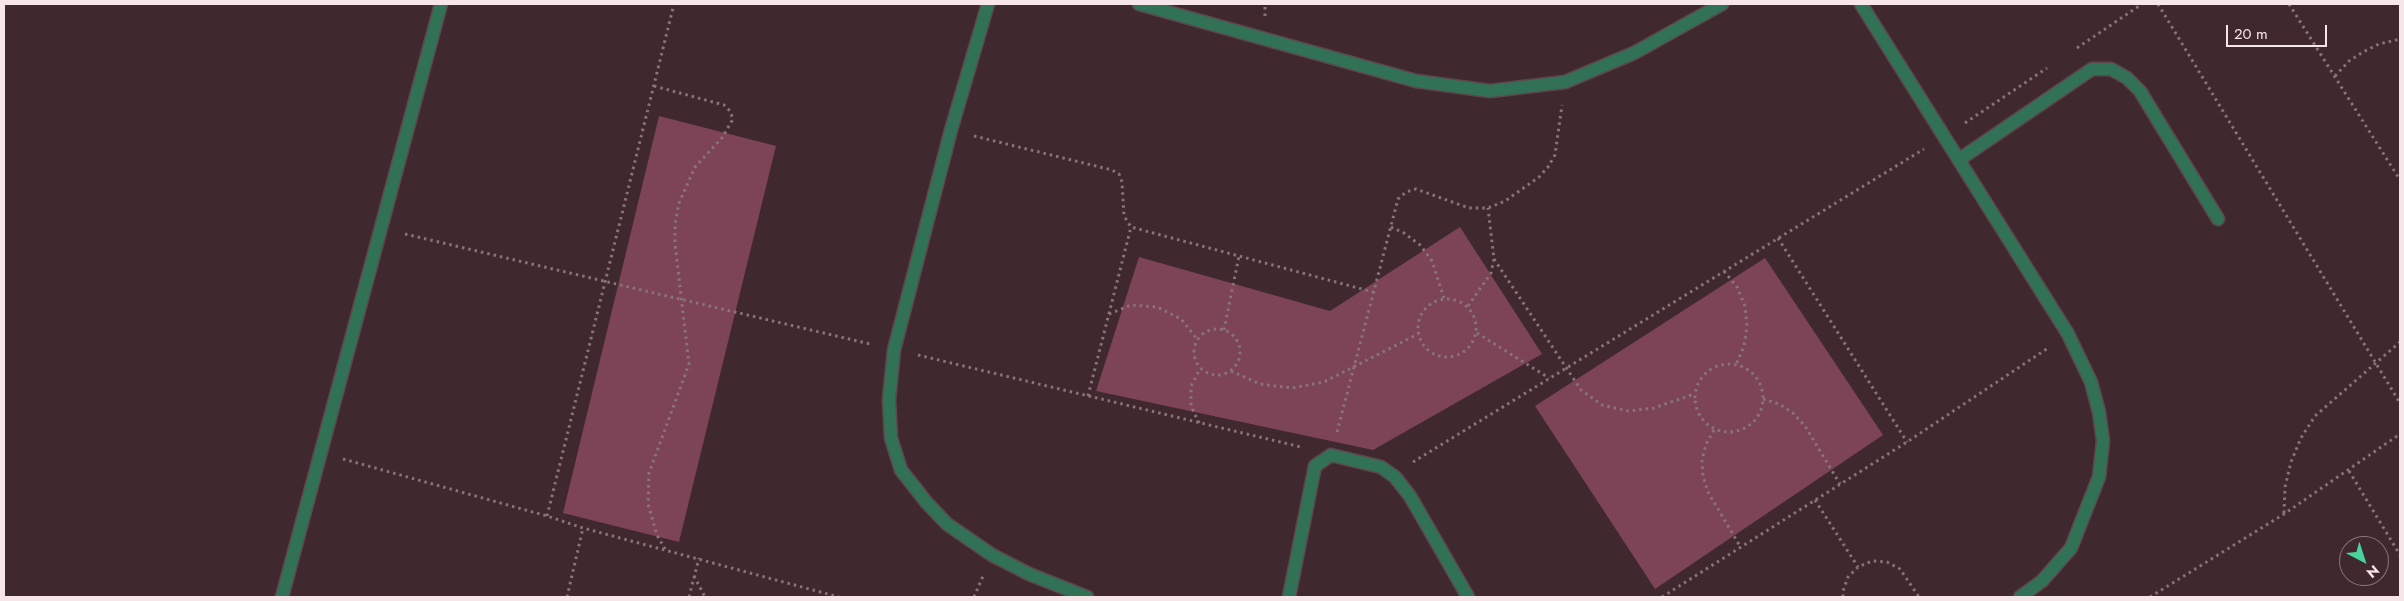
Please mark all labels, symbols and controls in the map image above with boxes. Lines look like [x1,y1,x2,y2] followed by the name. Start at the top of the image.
[2229,15,2330,47] scale bar
[2234,23,2268,45] text: 20 m
[2339,536,2389,586] north arrow
[2362,560,2384,583] text: N

